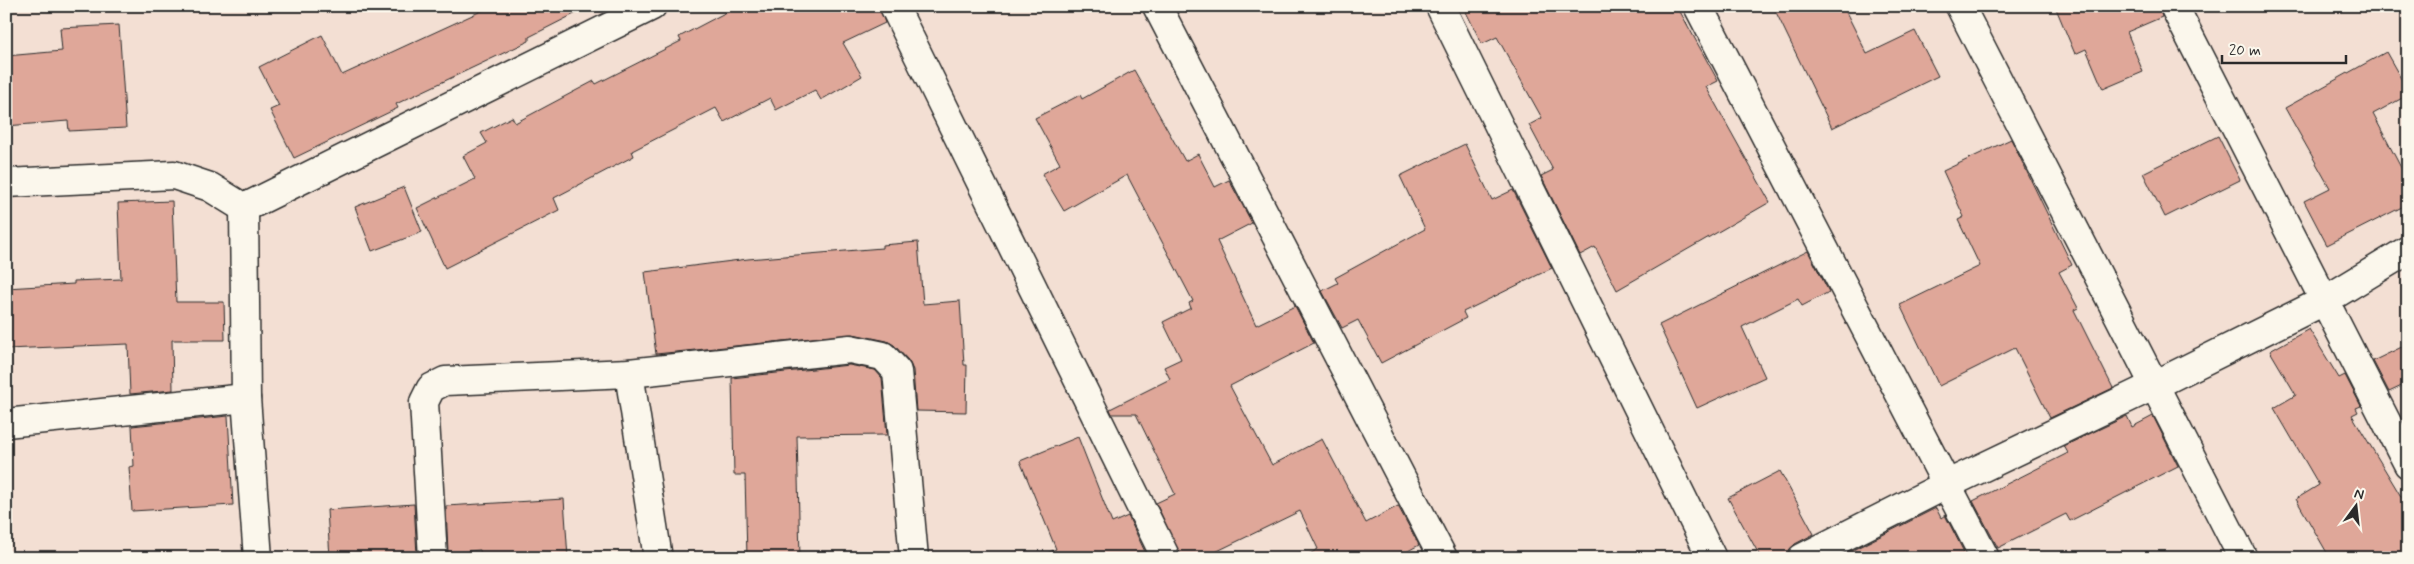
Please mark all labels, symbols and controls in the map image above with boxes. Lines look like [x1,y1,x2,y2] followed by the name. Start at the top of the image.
[2222,32,2345,64] scale bar
[2229,41,2261,61] text: 20 m
[2332,482,2382,532] north arrow
[2352,485,2366,504] text: N

